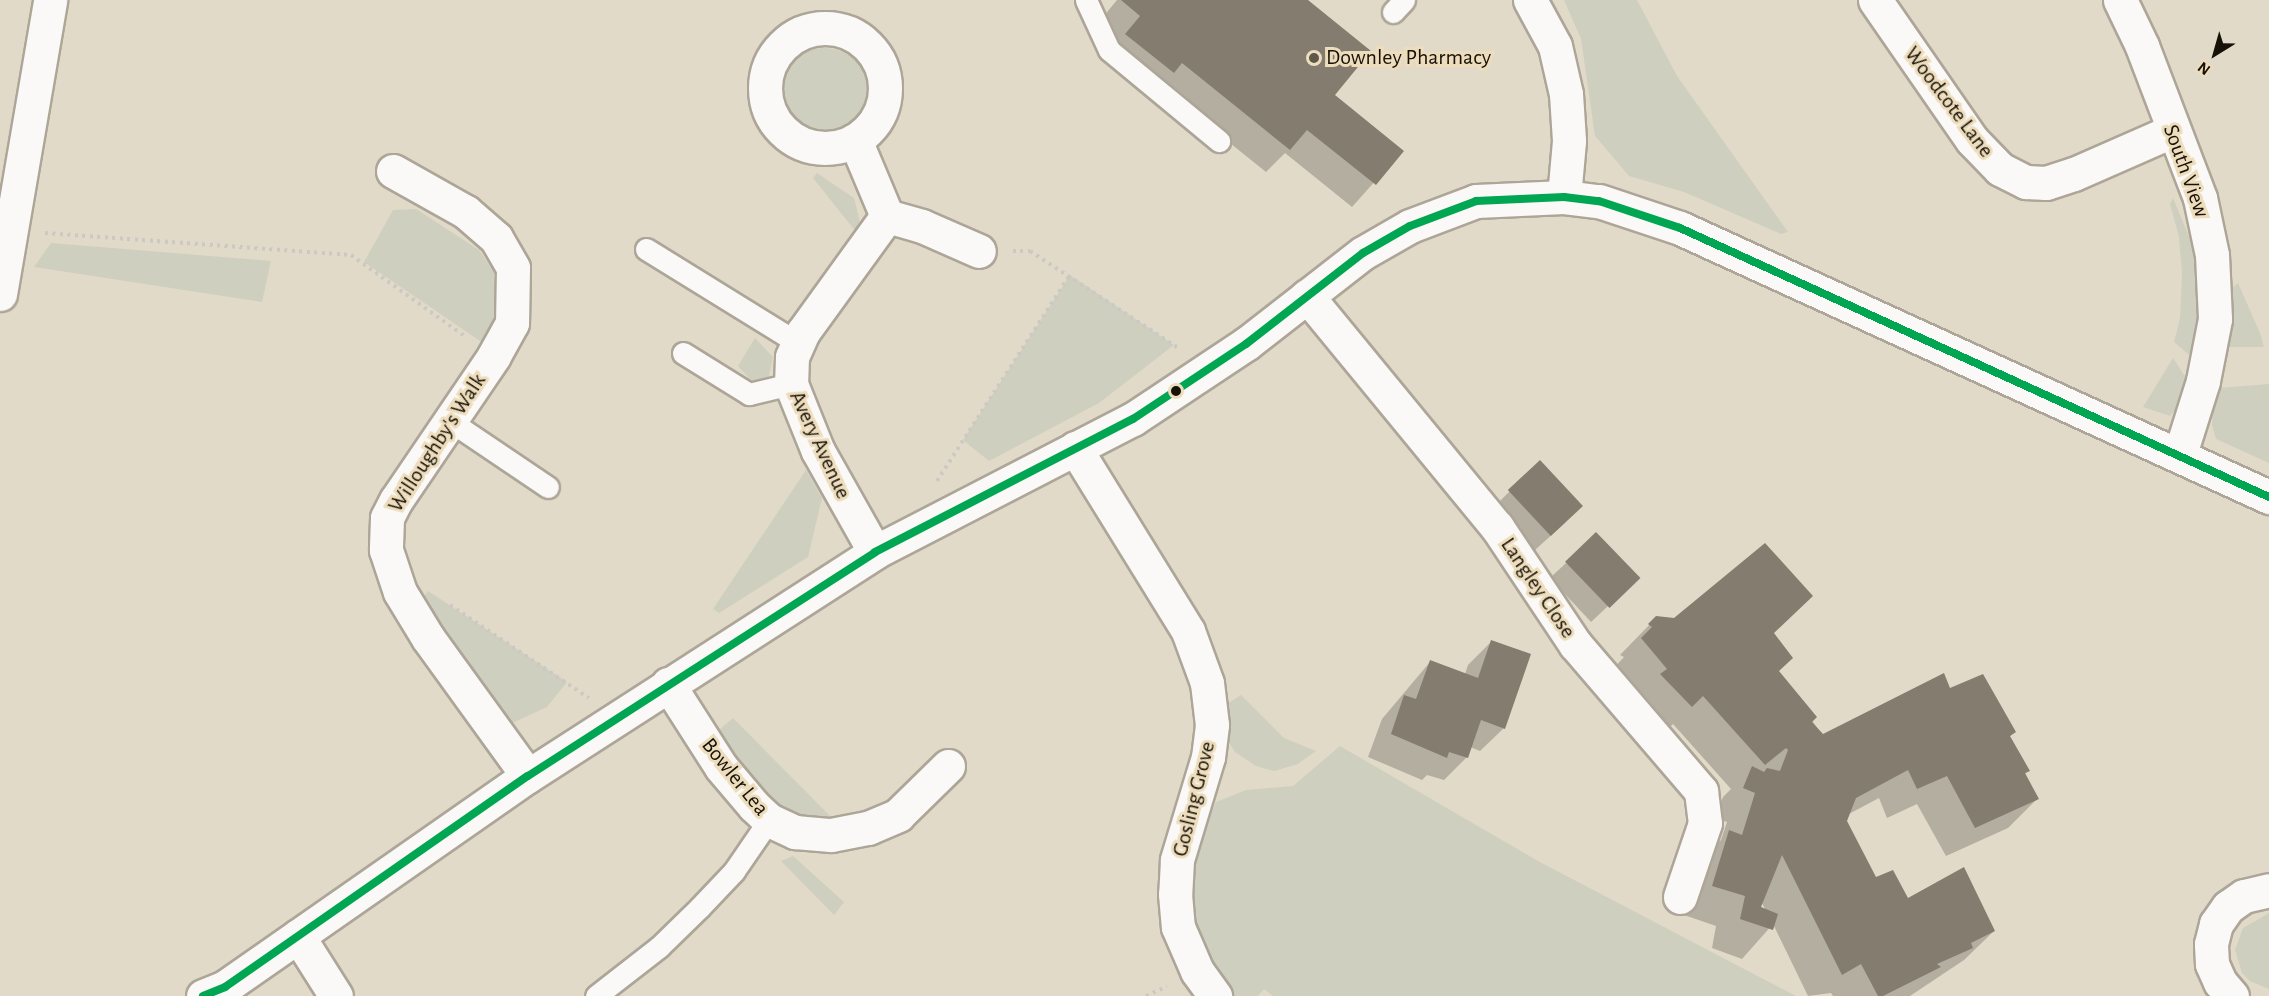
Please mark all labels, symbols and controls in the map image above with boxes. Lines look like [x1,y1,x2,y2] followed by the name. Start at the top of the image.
[2185,24,2245,84] north arrow
[1899,41,1999,163] street label: Woodcote Lane
[1326,45,1491,71] place label: Downley Pharmacy
[1307,51,1321,65] marker: Downley Pharmacy
[2195,59,2213,78] text: N
[2157,121,2215,221] street label: South View
[382,369,492,517] street label: Willoughby's Walk
[1170,385,1182,397] unlabelled marker
[784,387,856,503] street label: Avery Avenue
[1495,533,1581,643] street label: Langley Close
[696,733,774,821] street label: Bowler Lea
[1167,739,1221,859] street label: Gosling Grove

